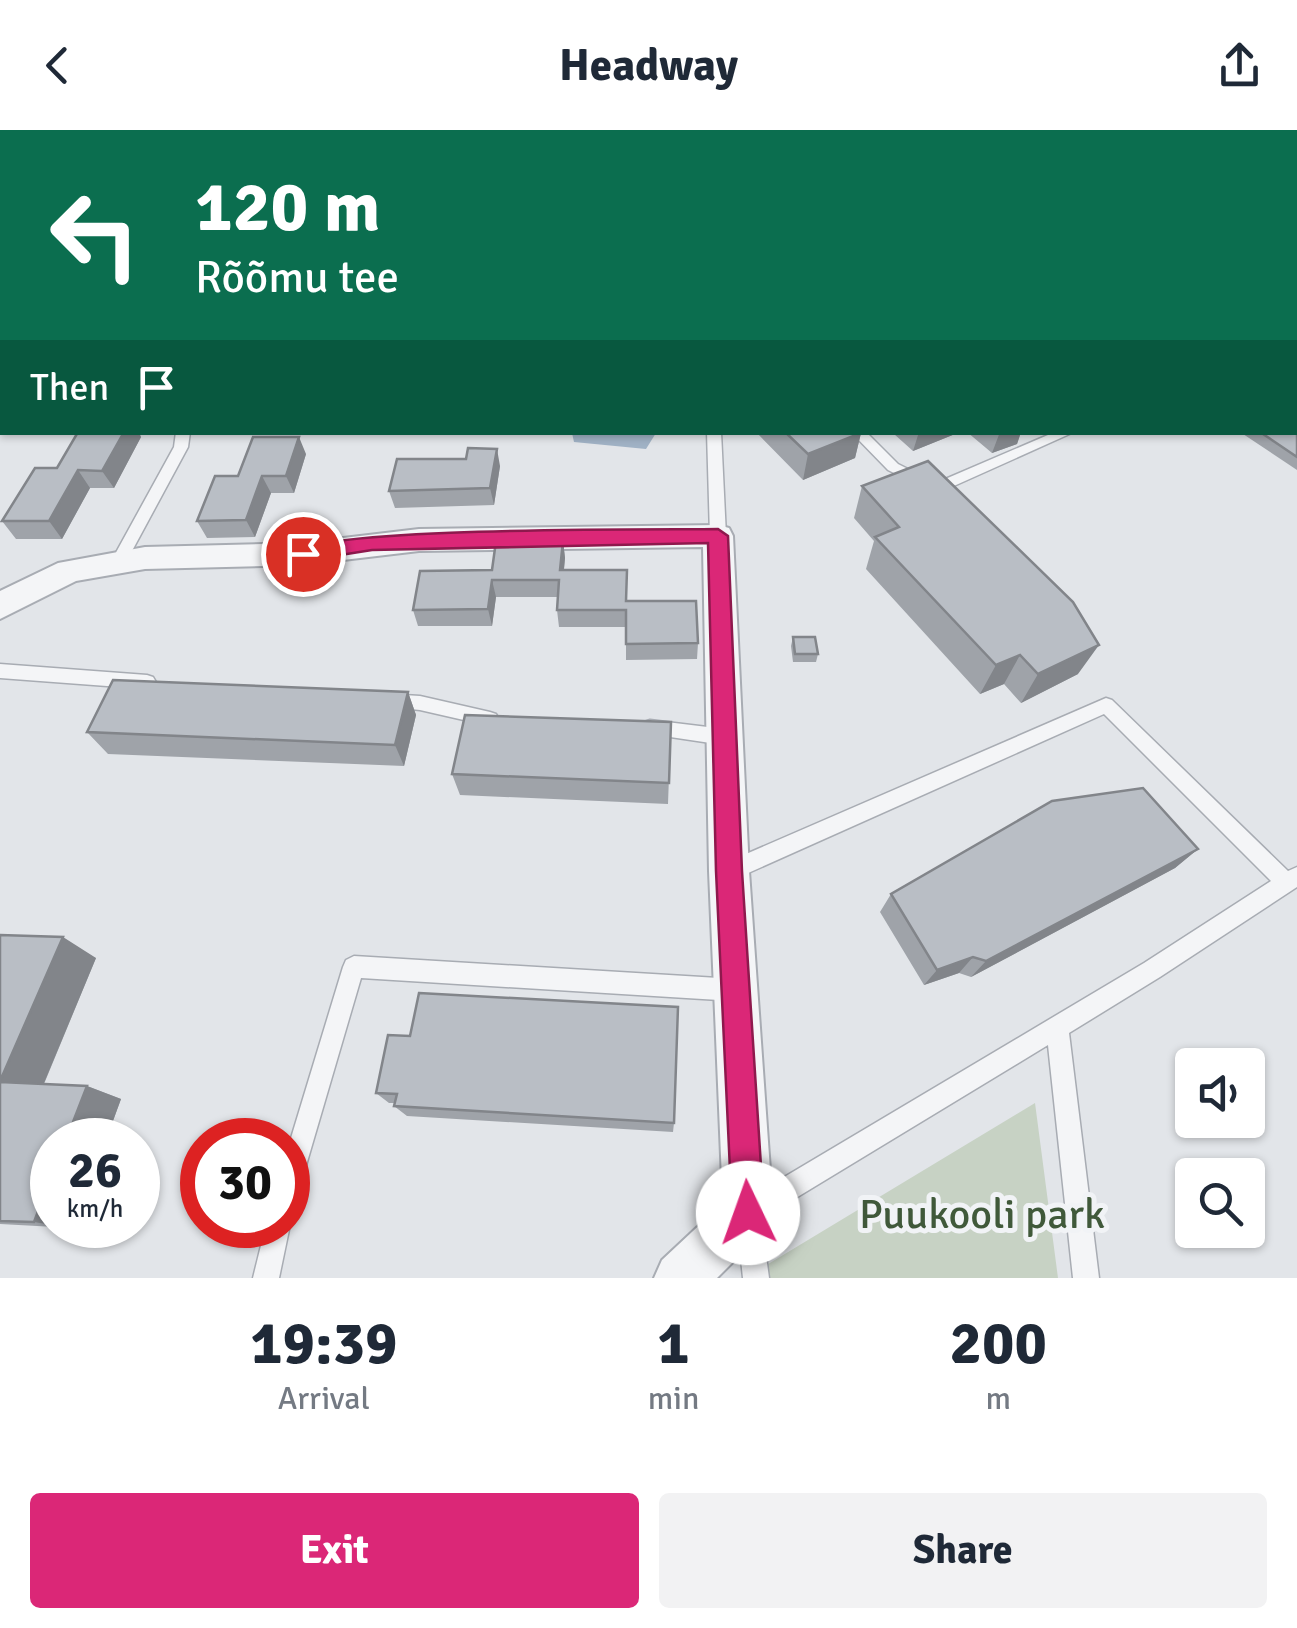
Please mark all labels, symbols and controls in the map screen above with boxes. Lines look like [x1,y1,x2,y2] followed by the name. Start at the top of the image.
[30,38,85,93] icon: back
[559,38,738,93] text: Headway
[1212,38,1267,93] icon: share
[195,164,380,250] text: 120 m
[30,170,160,300] icon: left
[195,250,399,305] text: Rõõmu tee
[129,360,184,415] icon: arrive
[30,364,109,411] text: Then
[261,512,346,597] pin
[276,527,331,582] icon: arrive
[1175,1048,1265,1248] map controls
[1175,1048,1265,1138] button: sound
[180,1118,310,1248] speed limit sign: 30
[68,1140,122,1202] text: 26
[1175,1158,1265,1248] button: search
[696,1161,800,1265] position arrow
[859,1189,1105,1240] park label: Puukooli park
[67,1193,123,1224] text: km/h
[250,1307,398,1381] text: 19:39
[657,1307,690,1381] text: 1
[950,1307,1047,1381] text: 200
[278,1379,370,1418] text: Arrival
[648,1379,699,1418] text: min
[985,1379,1011,1418] text: m
[30,1493,639,1608] button: Exit
[659,1493,1267,1608] button: Share

